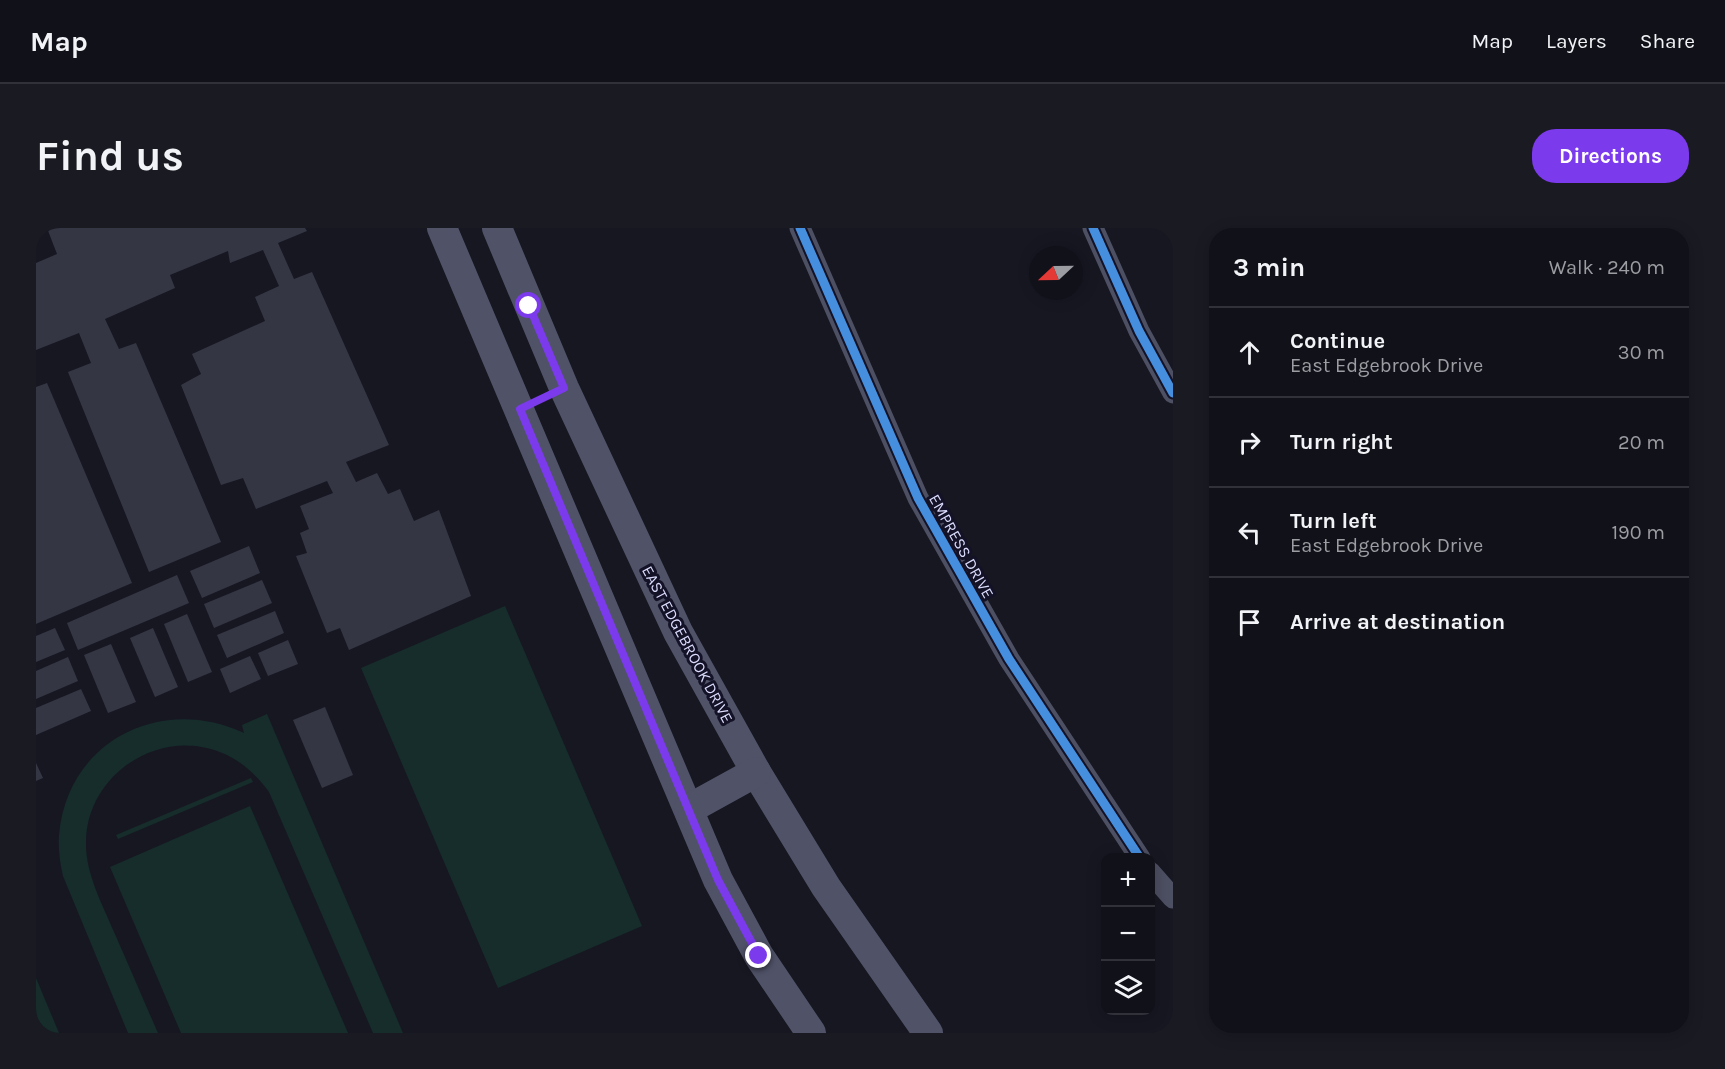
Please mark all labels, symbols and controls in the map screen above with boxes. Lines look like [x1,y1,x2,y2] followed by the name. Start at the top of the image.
[30,25,88,58] text: Map
[1471,29,1513,53] text: Map
[1546,29,1607,53] text: Layers
[1640,29,1695,53] text: Share
[1532,129,1689,183] button: Directions
[36,131,184,181] text: Find us
[1029,246,1083,300] north arrow
[1233,252,1305,283] text: 3 min
[1549,256,1665,279] text: Walk · 240 m
[515,292,541,318] route start
[1290,328,1385,354] text: Continue
[1233,336,1266,369] icon: ahead
[1618,341,1665,364] text: 30 m
[1290,354,1483,377] text: East Edgebrook Drive
[1233,426,1266,459] icon: right
[1290,429,1393,455] text: Turn right
[1618,431,1665,454] text: 20 m
[925,491,998,602] street label: EMPRESS DRIVE
[1290,508,1377,534] text: Turn left
[1233,516,1266,549] icon: left
[1611,521,1665,544] text: 190 m
[1290,534,1483,557] text: East Edgebrook Drive
[638,562,737,726] street label: EAST EDGEBROOK DRIVE
[1233,606,1266,639] icon: arrive
[1290,609,1505,635] text: Arrive at destination
[1101,853,1155,1015] map controls
[1101,853,1155,907] button: +
[1101,907,1155,961] button: −
[745,942,771,968] route end
[1101,961,1155,1015] button: layers

